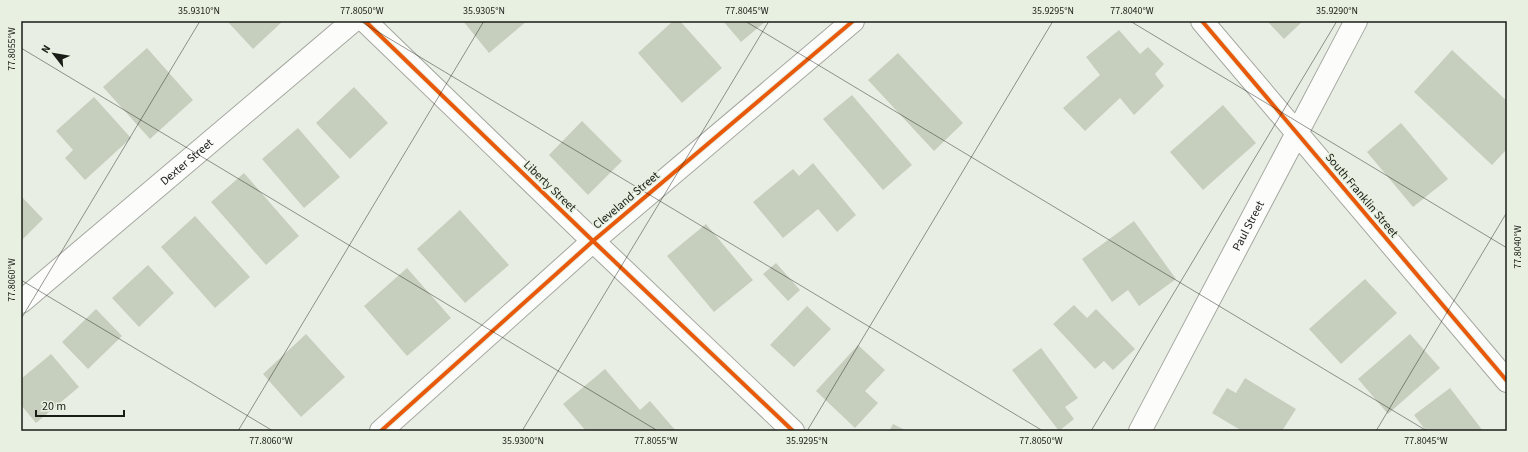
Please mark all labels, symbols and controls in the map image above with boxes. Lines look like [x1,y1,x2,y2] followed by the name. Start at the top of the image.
[178,4,220,18] text: 35.9310°N
[340,4,384,18] text: 77.8050°W
[463,4,505,18] text: 35.9305°N
[725,4,769,18] text: 77.8045°W
[1032,4,1074,18] text: 35.9295°N
[1110,4,1154,18] text: 77.8040°W
[1316,4,1358,18] text: 35.9290°N
[5,27,19,71] text: 77.8055°W
[34,34,74,74] north arrow
[38,42,54,56] text: N
[157,135,217,190] street label: Dexter Street
[1321,149,1402,241] street label: South Franklin Street
[519,157,580,216] street label: Liberty Street
[589,167,663,233] street label: Cleveland Street
[1228,198,1269,254] street label: Paul Street
[1511,225,1525,269] text: 77.8040°W
[5,258,19,302] text: 77.8060°W
[36,392,124,418] scale bar
[42,398,66,415] text: 20 m
[249,434,293,448] text: 77.8060°W
[502,434,544,448] text: 35.9300°N
[634,434,678,448] text: 77.8055°W
[786,434,828,448] text: 35.9295°N
[1019,434,1063,448] text: 77.8050°W
[1404,434,1448,448] text: 77.8045°W

